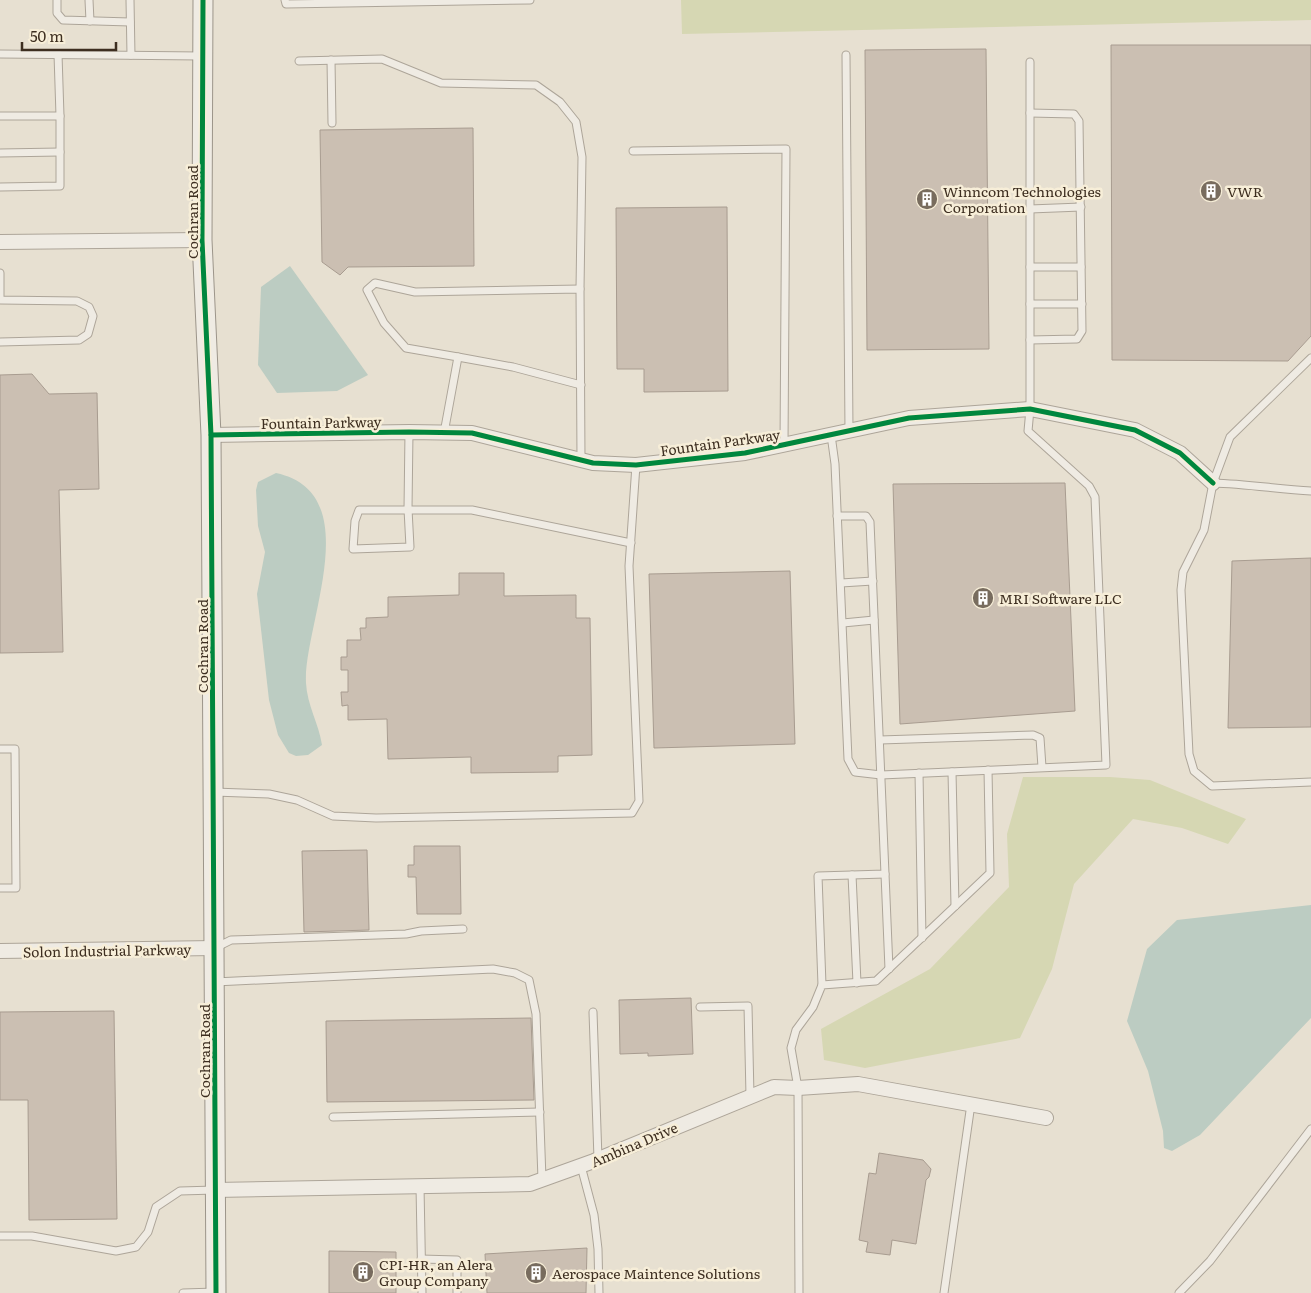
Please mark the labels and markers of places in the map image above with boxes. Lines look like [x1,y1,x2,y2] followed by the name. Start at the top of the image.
[1199,179,1223,203] building icon: VWR
[943,181,1101,217] place label: Winncom Technologies Corporation
[1227,181,1263,201] place label: VWR
[915,187,939,211] building icon: Winncom Technologies Corporation
[971,586,995,610] building icon: MRI Software LLC
[999,588,1122,608] place label: MRI Software LLC
[379,1254,493,1290] place label: CPI-HR, an Alera Group Company
[351,1260,375,1284] building icon: CPI-HR, an Alera Group Company
[524,1261,548,1285] building icon: Aerospace Maintence Solutions
[552,1263,760,1283] place label: Aerospace Maintence Solutions

